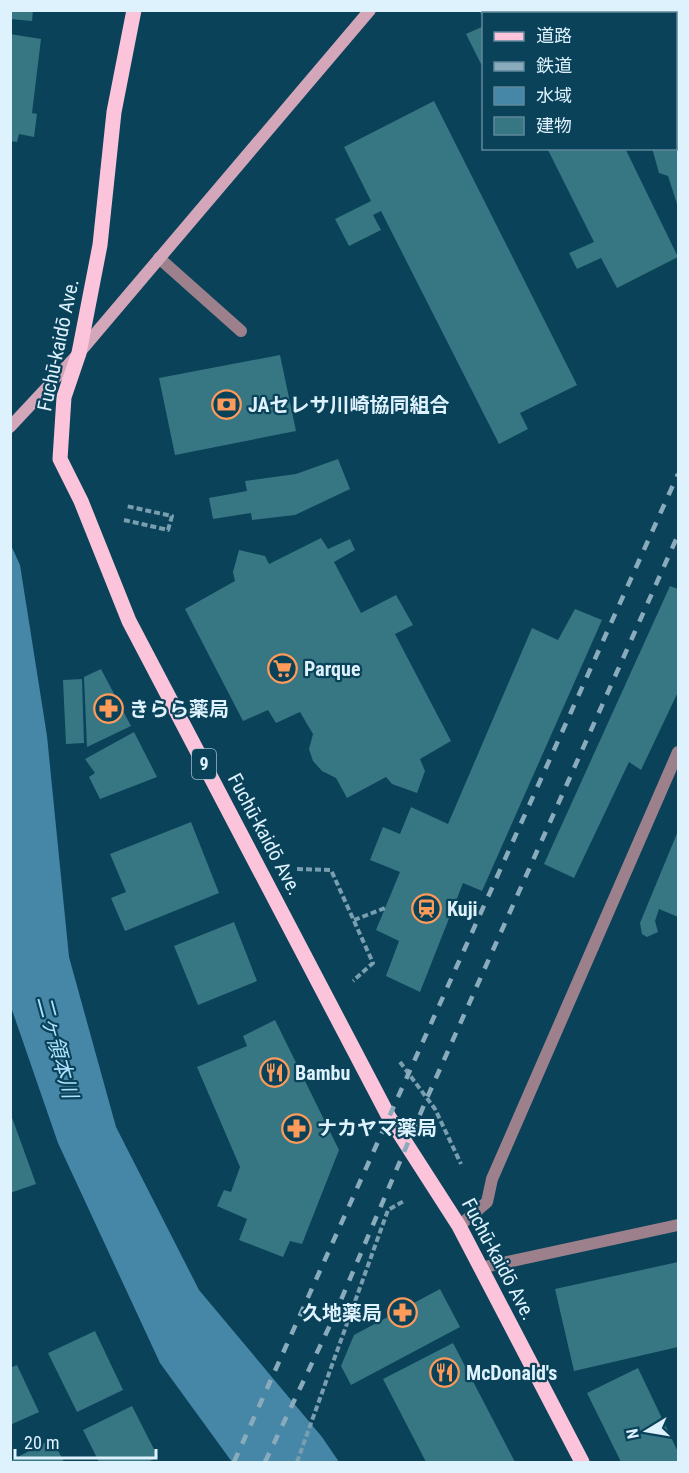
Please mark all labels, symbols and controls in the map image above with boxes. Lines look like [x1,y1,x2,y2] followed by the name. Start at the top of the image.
[482,12,677,150] legend
[536,25,572,46] text: 道路
[536,55,572,76] text: 鉄道
[536,85,572,106] text: 水域
[536,115,572,136] text: 建物
[32,277,84,413] street label: Fuchū-kaidō Ave.
[211,389,243,421] bank icon: JAセレサ川崎協同組合
[248,393,450,417] place label: JAセレサ川崎協同組合
[267,653,299,685] supermarket icon: Parque
[304,657,360,681] place label: Parque
[92,693,124,725] pharmacy icon: きらら薬局
[129,697,229,721] place label: きらら薬局
[192,749,216,779] road number: 9
[223,769,307,899] street label: Fuchū-kaidō Ave.
[410,893,442,925] station icon: Kuji
[447,897,478,921] place label: Kuji
[32,993,83,1103] water label: 二ヶ領本川
[258,1057,290,1089] restaurant icon: Bambu
[295,1061,350,1085] place label: Bambu
[280,1112,312,1144] pharmacy icon: ナカヤマ薬局
[317,1116,437,1140] place label: ナカヤマ薬局
[457,1194,541,1324] street label: Fuchū-kaidō Ave.
[387,1297,419,1329] pharmacy icon: 久地薬局
[302,1301,382,1325] place label: 久地薬局
[429,1357,461,1389] restaurant icon: McDonald's
[466,1361,557,1385] place label: McDonald's
[617,1401,677,1461] north arrow
[15,1422,156,1460] scale bar
[623,1427,643,1440] text: N
[24,1432,59,1453] text: 20 m

